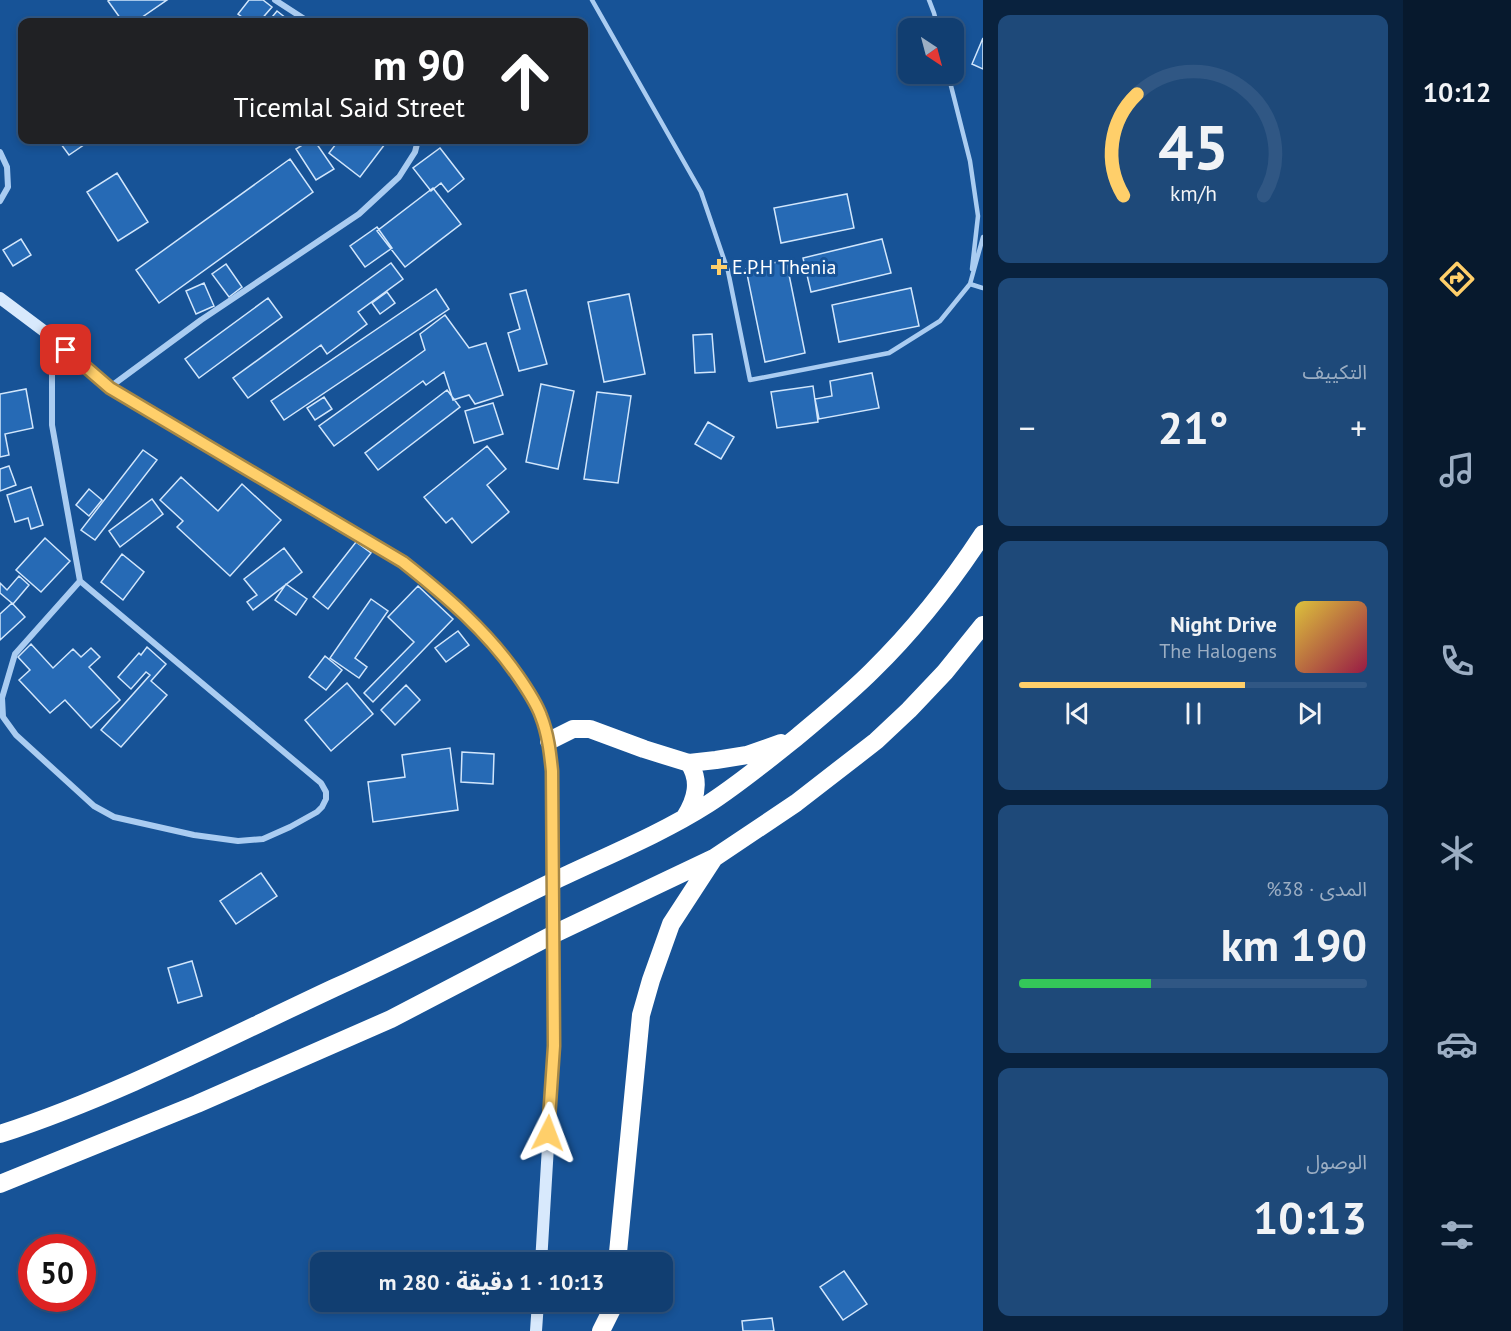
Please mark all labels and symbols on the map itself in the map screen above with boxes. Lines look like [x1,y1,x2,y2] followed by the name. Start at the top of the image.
[898,18,964,84] north arrow
[732,254,836,280] place label: E.P.H Thenia
[710,258,728,276] marker: E.P.H Thenia
[40,324,91,375] pin
[516,1101,580,1165] position arrow
[18,1234,96,1312] speed limit sign: 50

